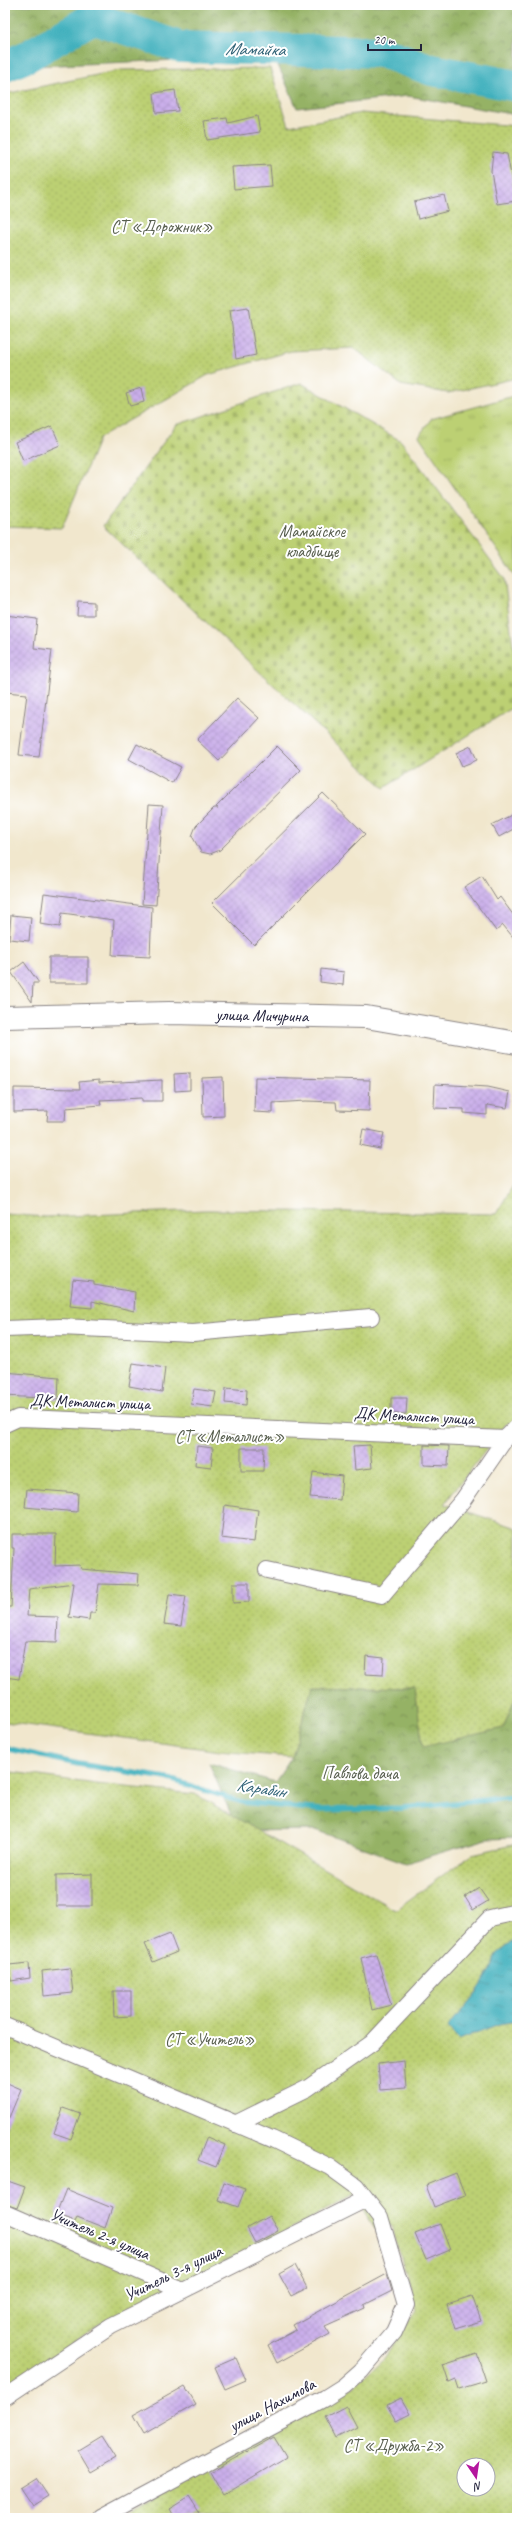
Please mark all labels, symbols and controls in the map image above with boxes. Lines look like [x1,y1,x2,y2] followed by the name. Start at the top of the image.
[368,26,421,52] scale bar
[374,32,396,48] text: 20 m
[225,37,287,61] water label: Мамайка
[111,216,213,237] park label: СТ «Дорожник»
[279,521,347,562] park label: Мамайское кладбище
[214,1003,310,1026] street label: улица Мичурина
[30,1389,152,1415] street label: ДК Металист улица
[353,1402,477,1430] street label: ДК Металист улица
[175,1426,285,1447] park label: СТ «Металлист»
[322,1763,399,1784] park label: Павлова дача
[235,1773,290,1803] water label: Карабин
[165,2029,255,2050] park label: СТ «Учитель»
[47,2204,154,2265] street label: Учитель 2-я улица
[121,2240,227,2306] street label: Учитель 3-я улица
[225,2373,320,2437] street label: улица Нахимова
[344,2435,444,2456] park label: СТ «Дружба-2»
[456,2457,496,2497] north arrow
[471,2479,483,2495] text: N

